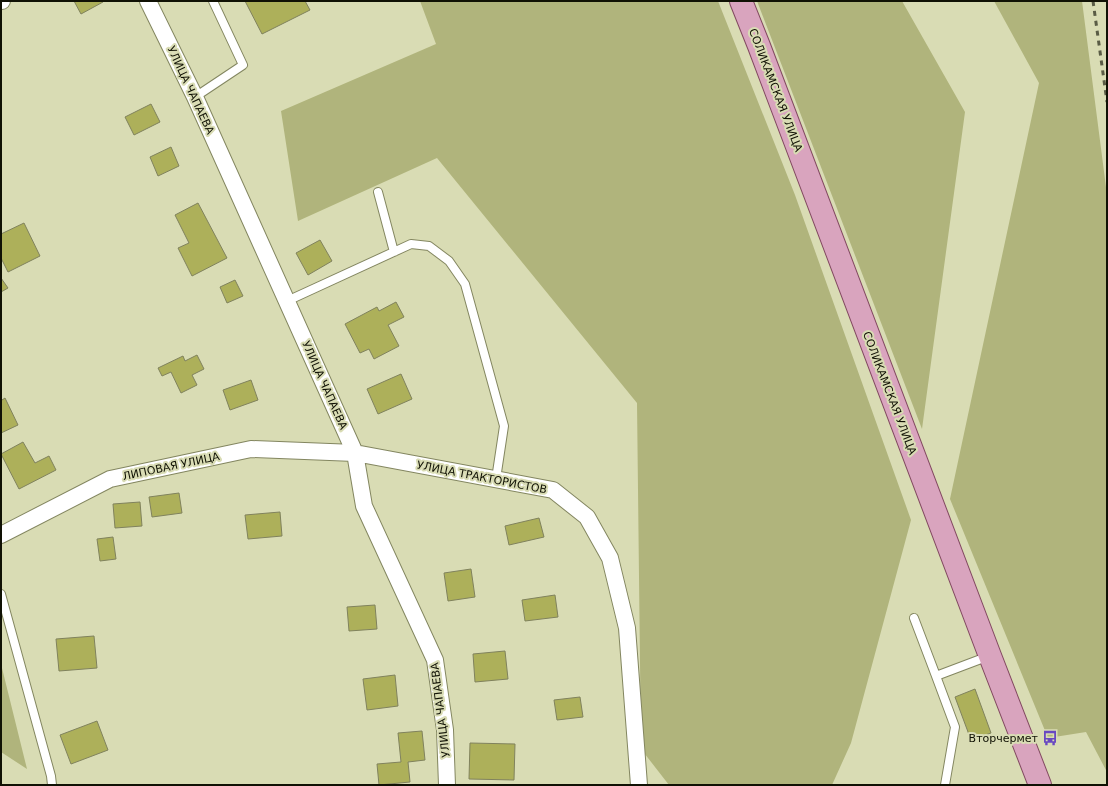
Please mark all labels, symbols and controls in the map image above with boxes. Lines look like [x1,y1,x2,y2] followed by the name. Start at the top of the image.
[746,27,805,154] street label: СОЛИКАМСКАЯ УЛИЦА
[164,44,217,137] street label: УЛИЦА ЧАПАЕВА
[860,330,919,457] street label: СОЛИКАМСКАЯ УЛИЦА
[299,339,350,432] street label: УЛИЦА ЧАПАЕВА
[121,450,221,483] street label: ЛИПОВАЯ УЛИЦА
[416,458,548,496] street label: УЛИЦА ТРАКТОРИСТОВ
[428,661,453,758] street label: УЛИЦА ЧАПАЕВА
[1041,729,1059,747] bus stop icon: Вторчермет
[969,732,1039,745] place label: Вторчермет

